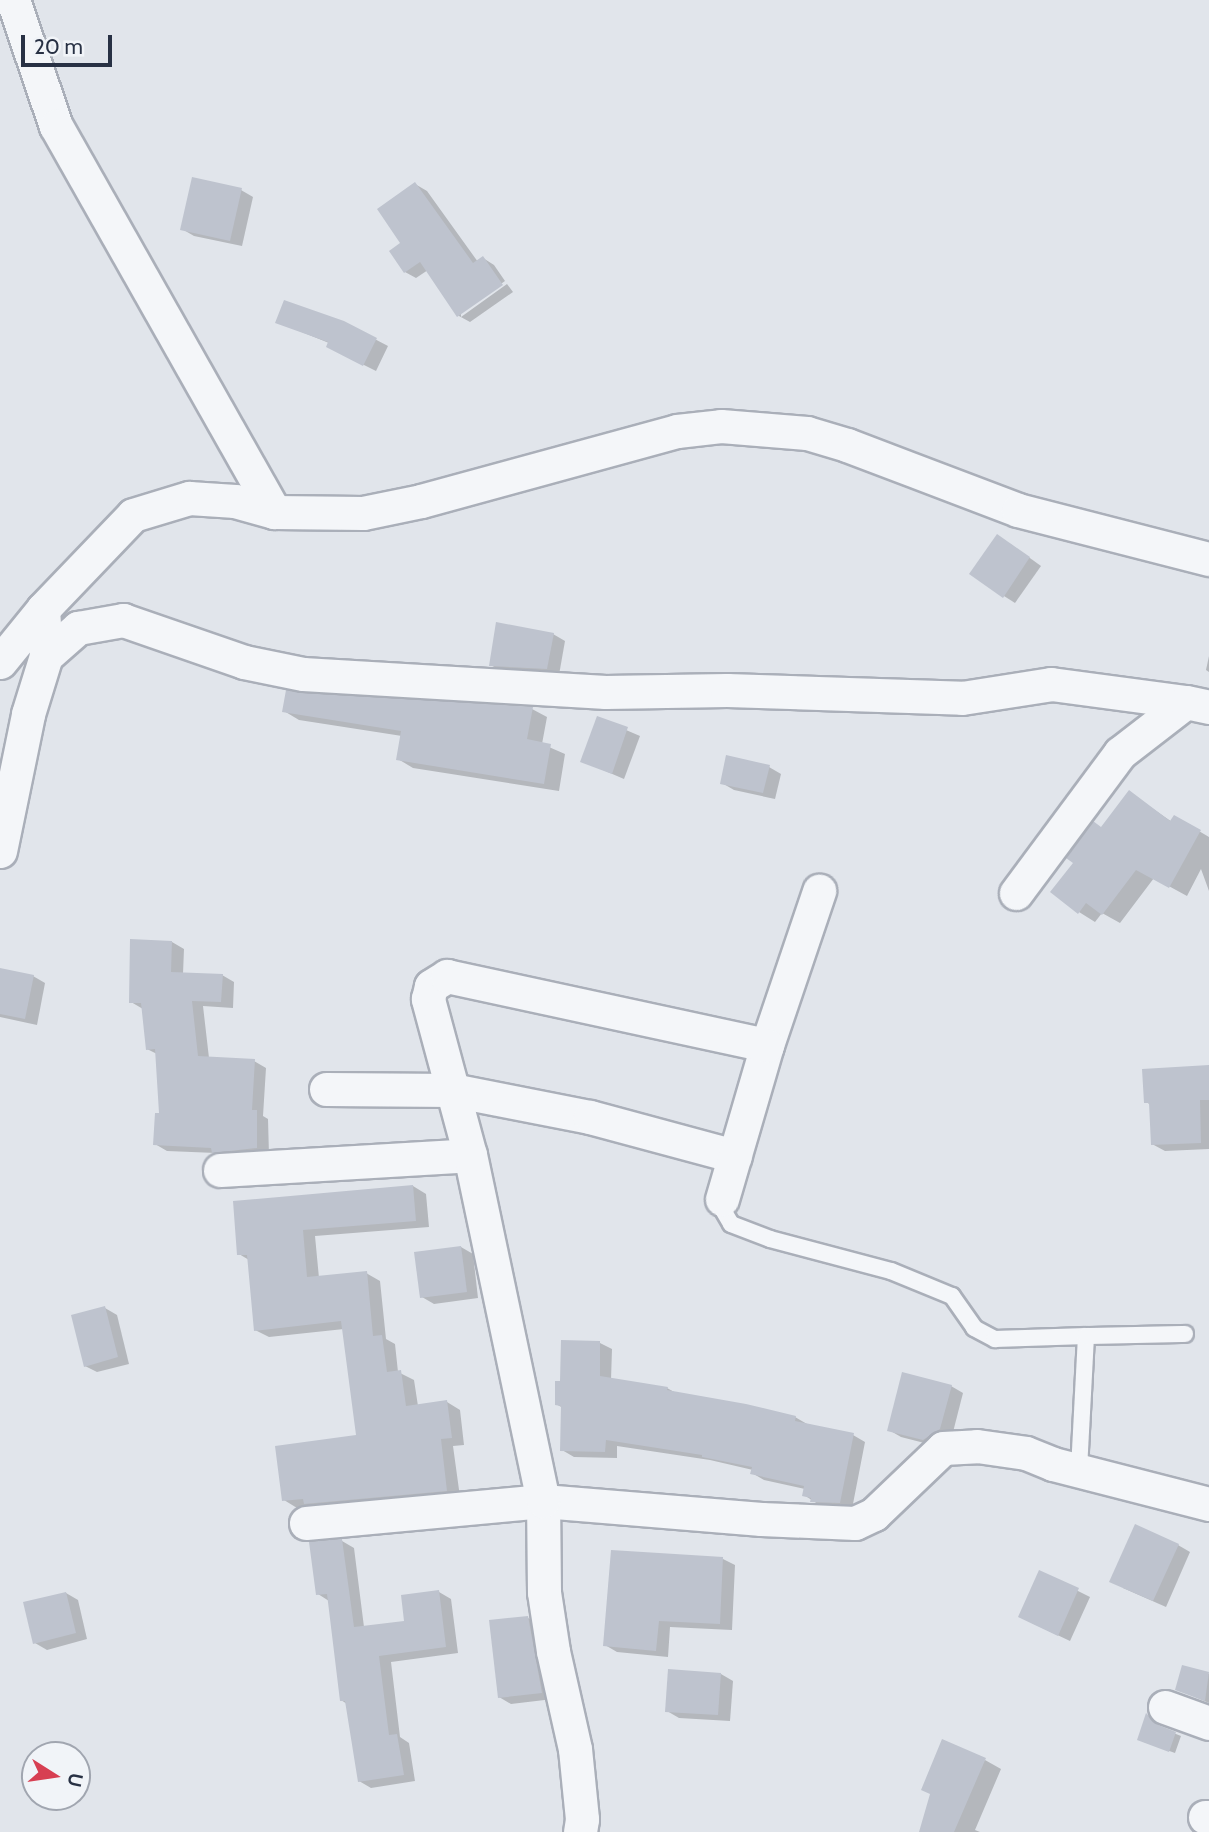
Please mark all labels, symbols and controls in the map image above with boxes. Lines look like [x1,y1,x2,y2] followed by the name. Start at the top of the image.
[24,21,116,65] scale bar
[34,34,83,59] text: 20 m
[21,1741,91,1811] north arrow
[62,1771,88,1789] text: U

